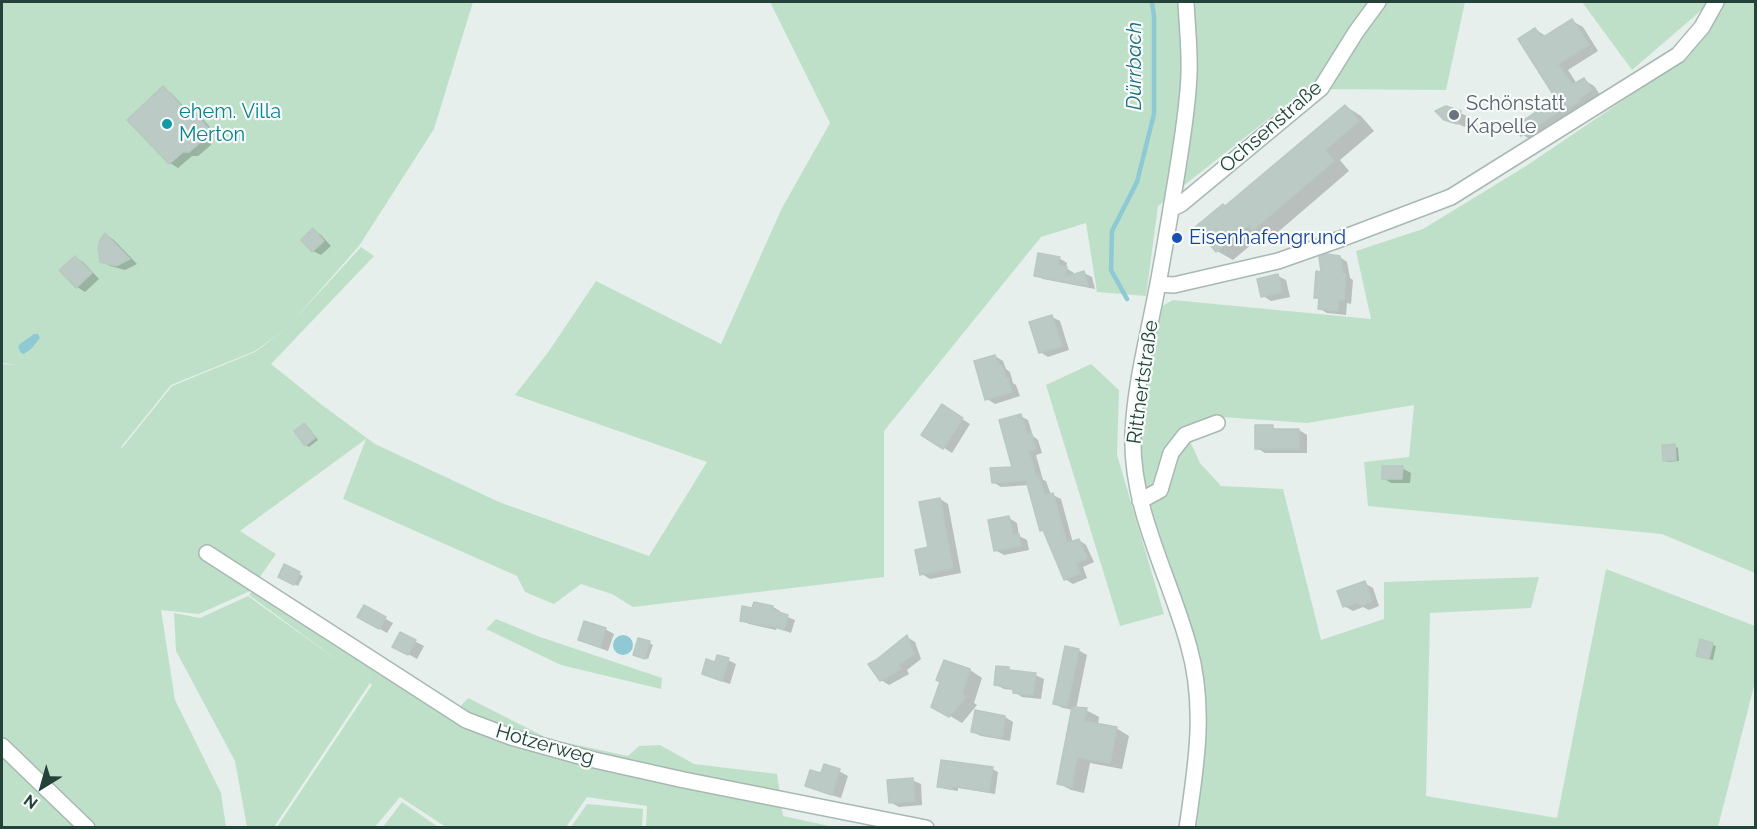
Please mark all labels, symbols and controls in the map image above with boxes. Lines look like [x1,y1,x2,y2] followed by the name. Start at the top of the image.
[1122,22,1148,110] water label: Dürrbach
[1215,76,1327,178] street label: Ochsenstraße
[1466,92,1565,139] place label: Schönstatt Kapelle
[179,100,281,147] place label: ehem. Villa Merton
[1447,108,1461,122] marker: Schönstatt Kapelle
[160,117,174,131] marker: ehem. Villa Merton
[1189,226,1346,250] place label: Eisenhafengrund
[1170,231,1184,245] marker: Eisenhafengrund
[1122,319,1164,445] street label: Rittnertstraße
[493,719,597,771] street label: Hotzerweg
[12,757,72,817] north arrow
[20,791,41,813] text: N

